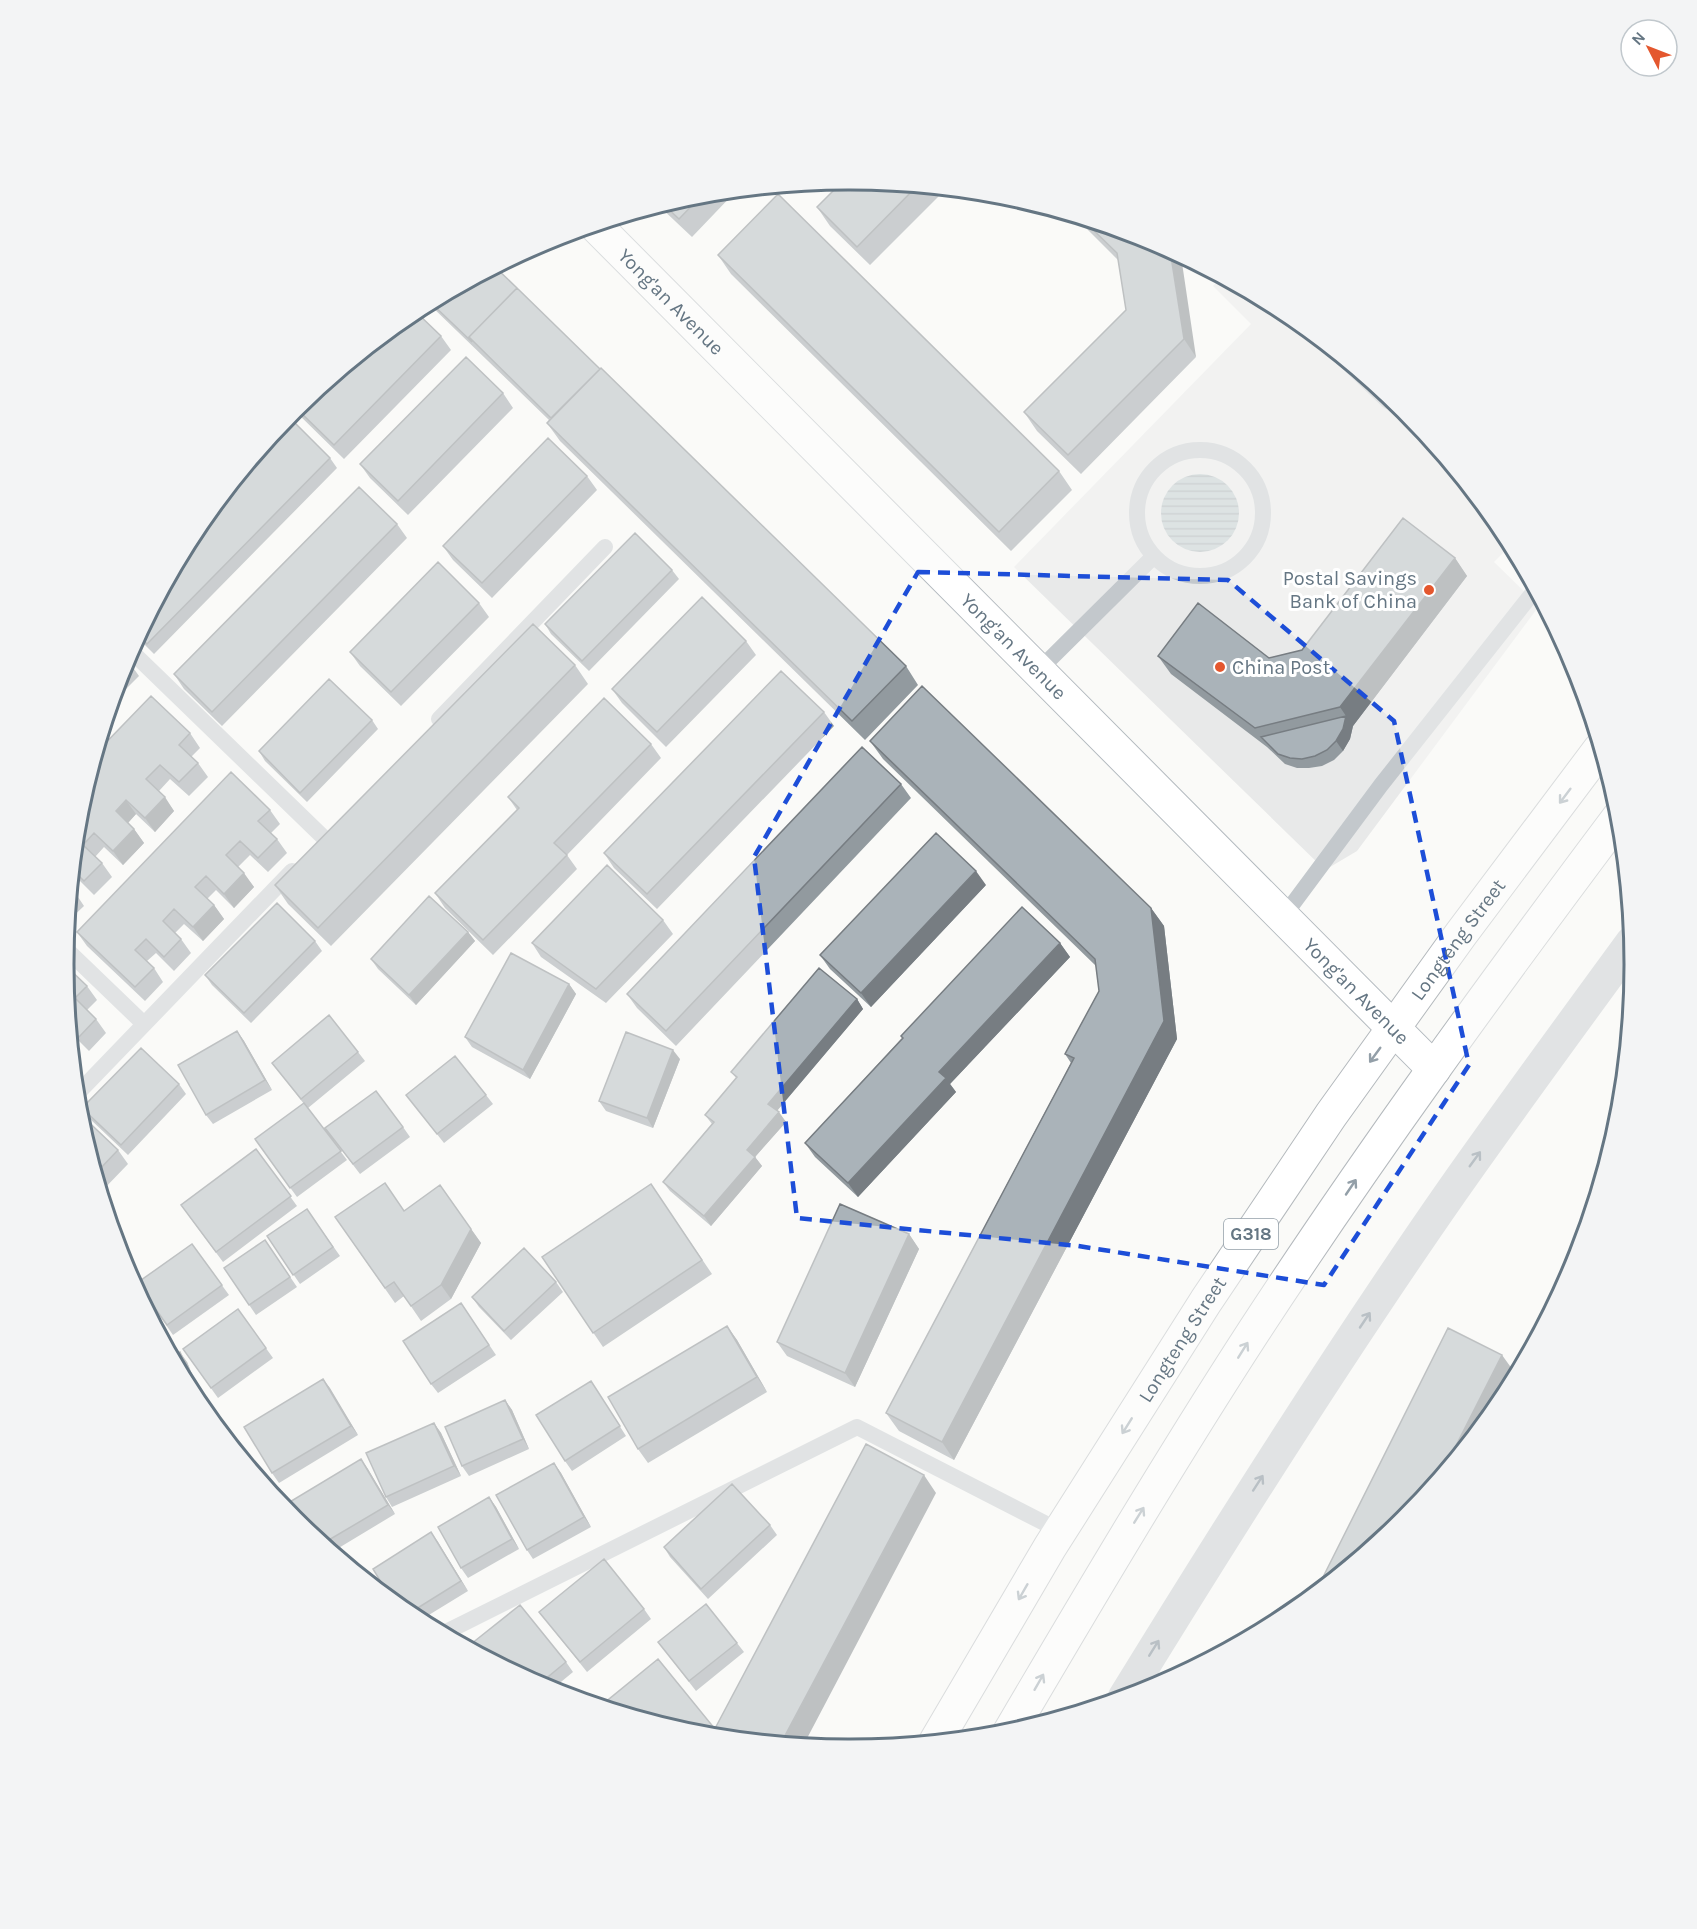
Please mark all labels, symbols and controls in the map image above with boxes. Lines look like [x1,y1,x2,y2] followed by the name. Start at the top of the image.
[1619,18,1679,78] north arrow
[1627,28,1649,49] text: N
[613,244,729,360] street label: Yong'an Avenue
[1283,567,1417,613] place label: Postal Savings Bank of China
[1422,583,1436,597] marker: Postal Savings Bank of China
[956,588,1071,704] street label: Yong'an Avenue
[1232,656,1331,679] place label: China Post
[1213,660,1227,674] marker: China Post
[1559,788,1572,804] one-way arrow
[1406,874,1510,1004] street label: Longteng Street
[1299,933,1414,1049] street label: Yong'an Avenue
[1369,1046,1381,1062] one-way arrow
[1469,1152,1481,1168] one-way arrow
[1345,1180,1357,1196] one-way arrow
[1224,1219,1278,1249] road number: G318
[1133,1272,1231,1406] street label: Longteng Street
[1359,1312,1371,1329] one-way arrow
[1236,1341,1249,1358] one-way arrow
[1120,1417,1132,1434] one-way arrow
[1252,1475,1264,1492] one-way arrow
[1134,1507,1146,1524] one-way arrow
[1017,1583,1029,1600] one-way arrow
[1149,1640,1161,1657] one-way arrow
[1033,1674,1045,1691] one-way arrow

